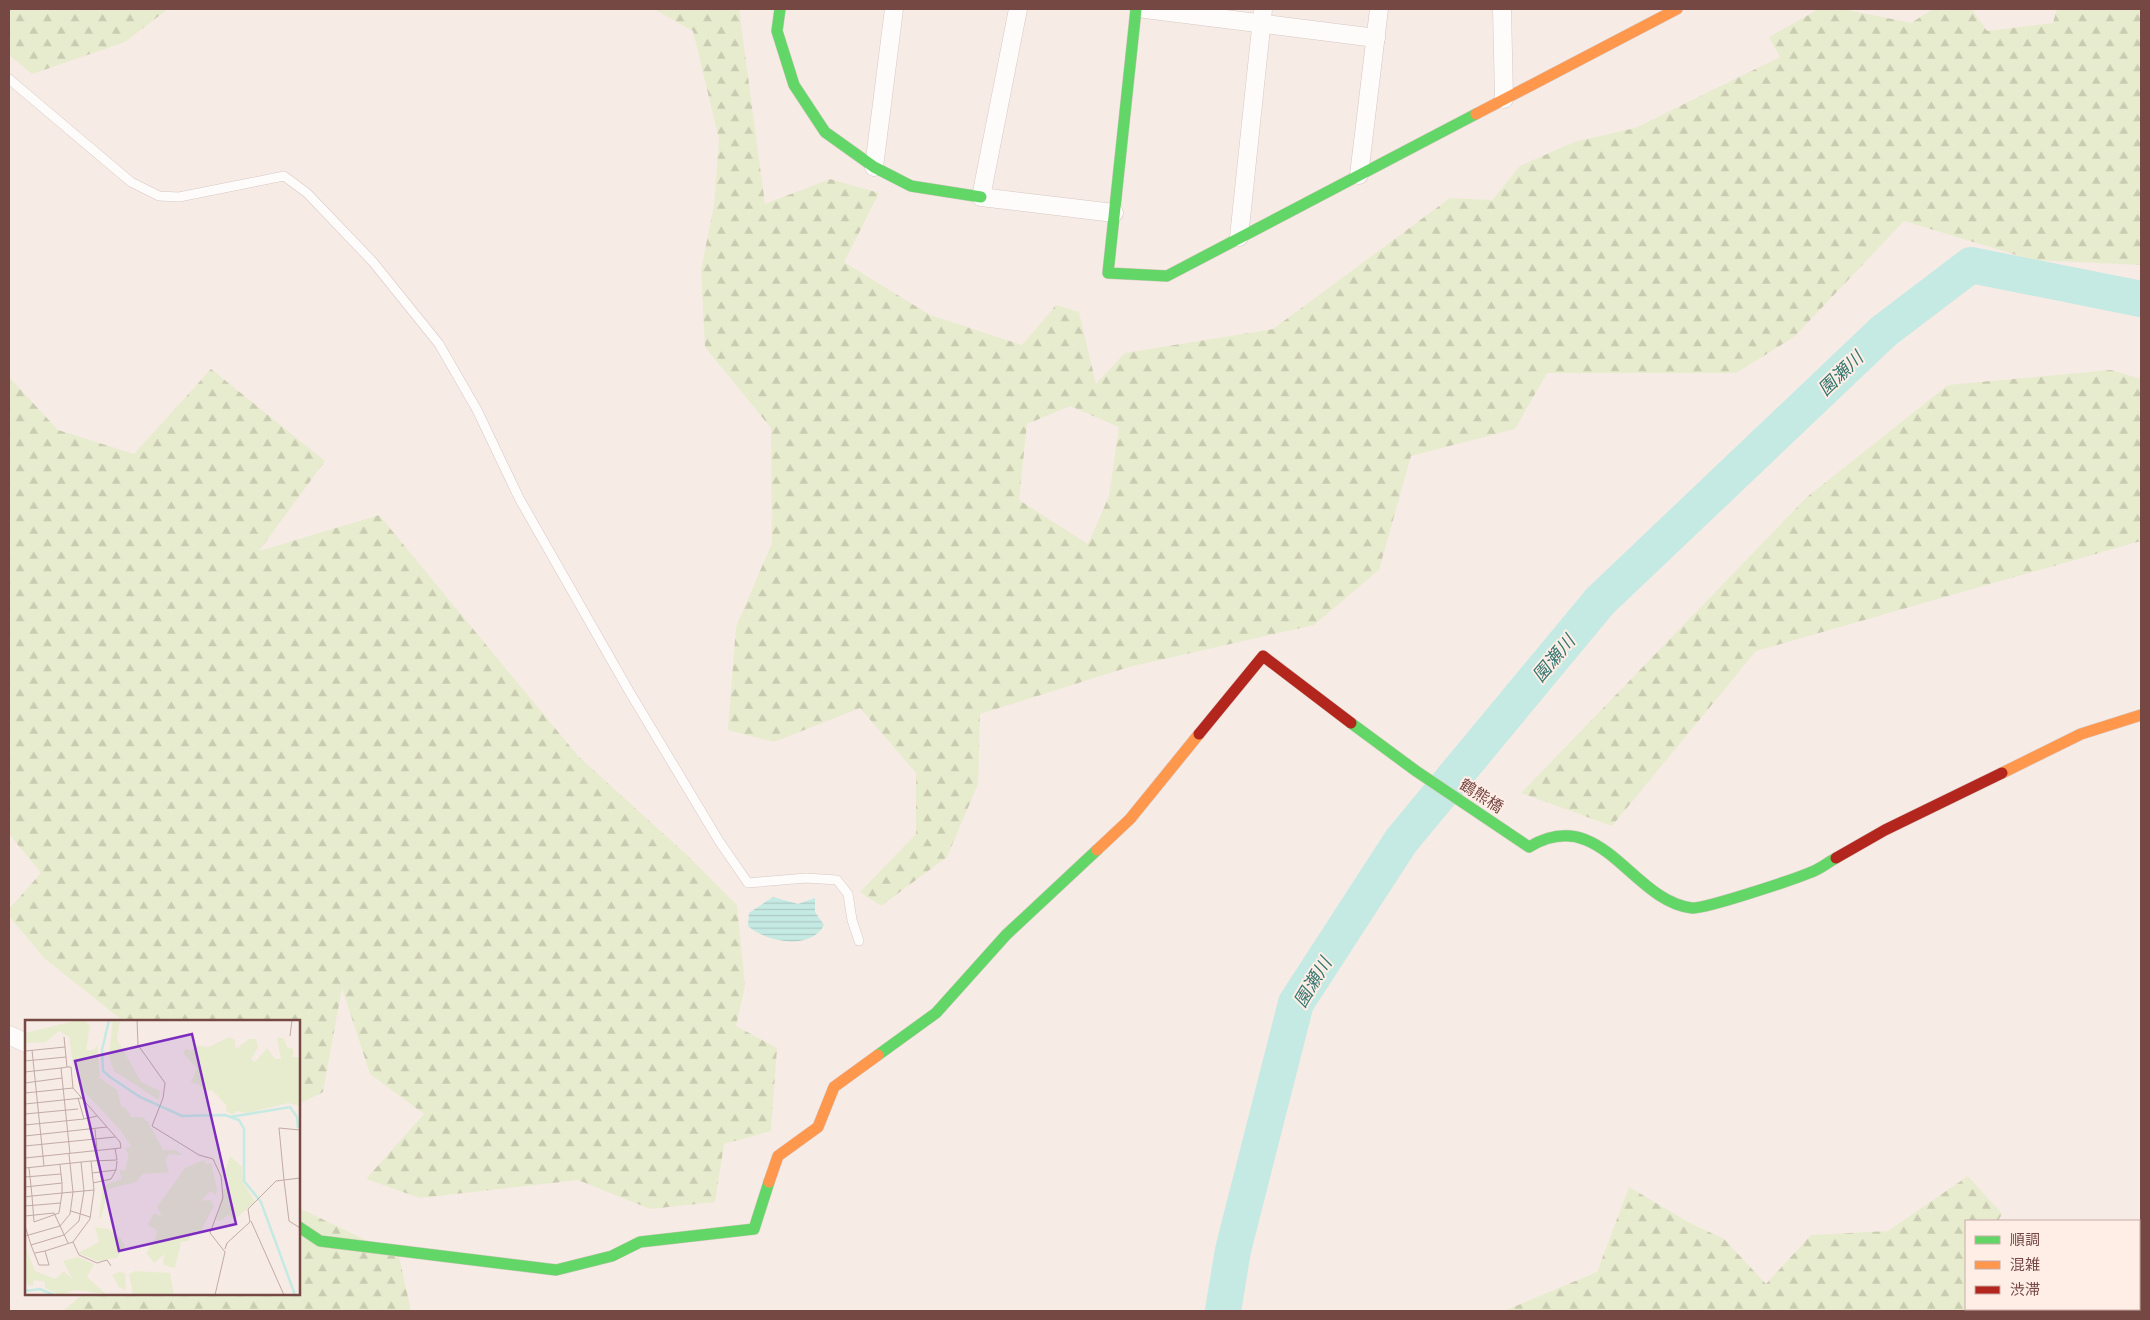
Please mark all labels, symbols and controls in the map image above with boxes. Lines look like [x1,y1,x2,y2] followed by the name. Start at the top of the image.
[1813,345,1869,400] water label: 園瀬川
[1527,629,1580,686] water label: 園瀬川
[1457,774,1507,816] street label: 鶴熊橋
[1289,951,1336,1011] water label: 園瀬川
[25,1020,300,1295] inset map
[1965,1220,2140,1310] legend
[2010,1230,2040,1248] text: 順調
[2010,1255,2040,1273] text: 混雑
[2010,1280,2040,1298] text: 渋滞

